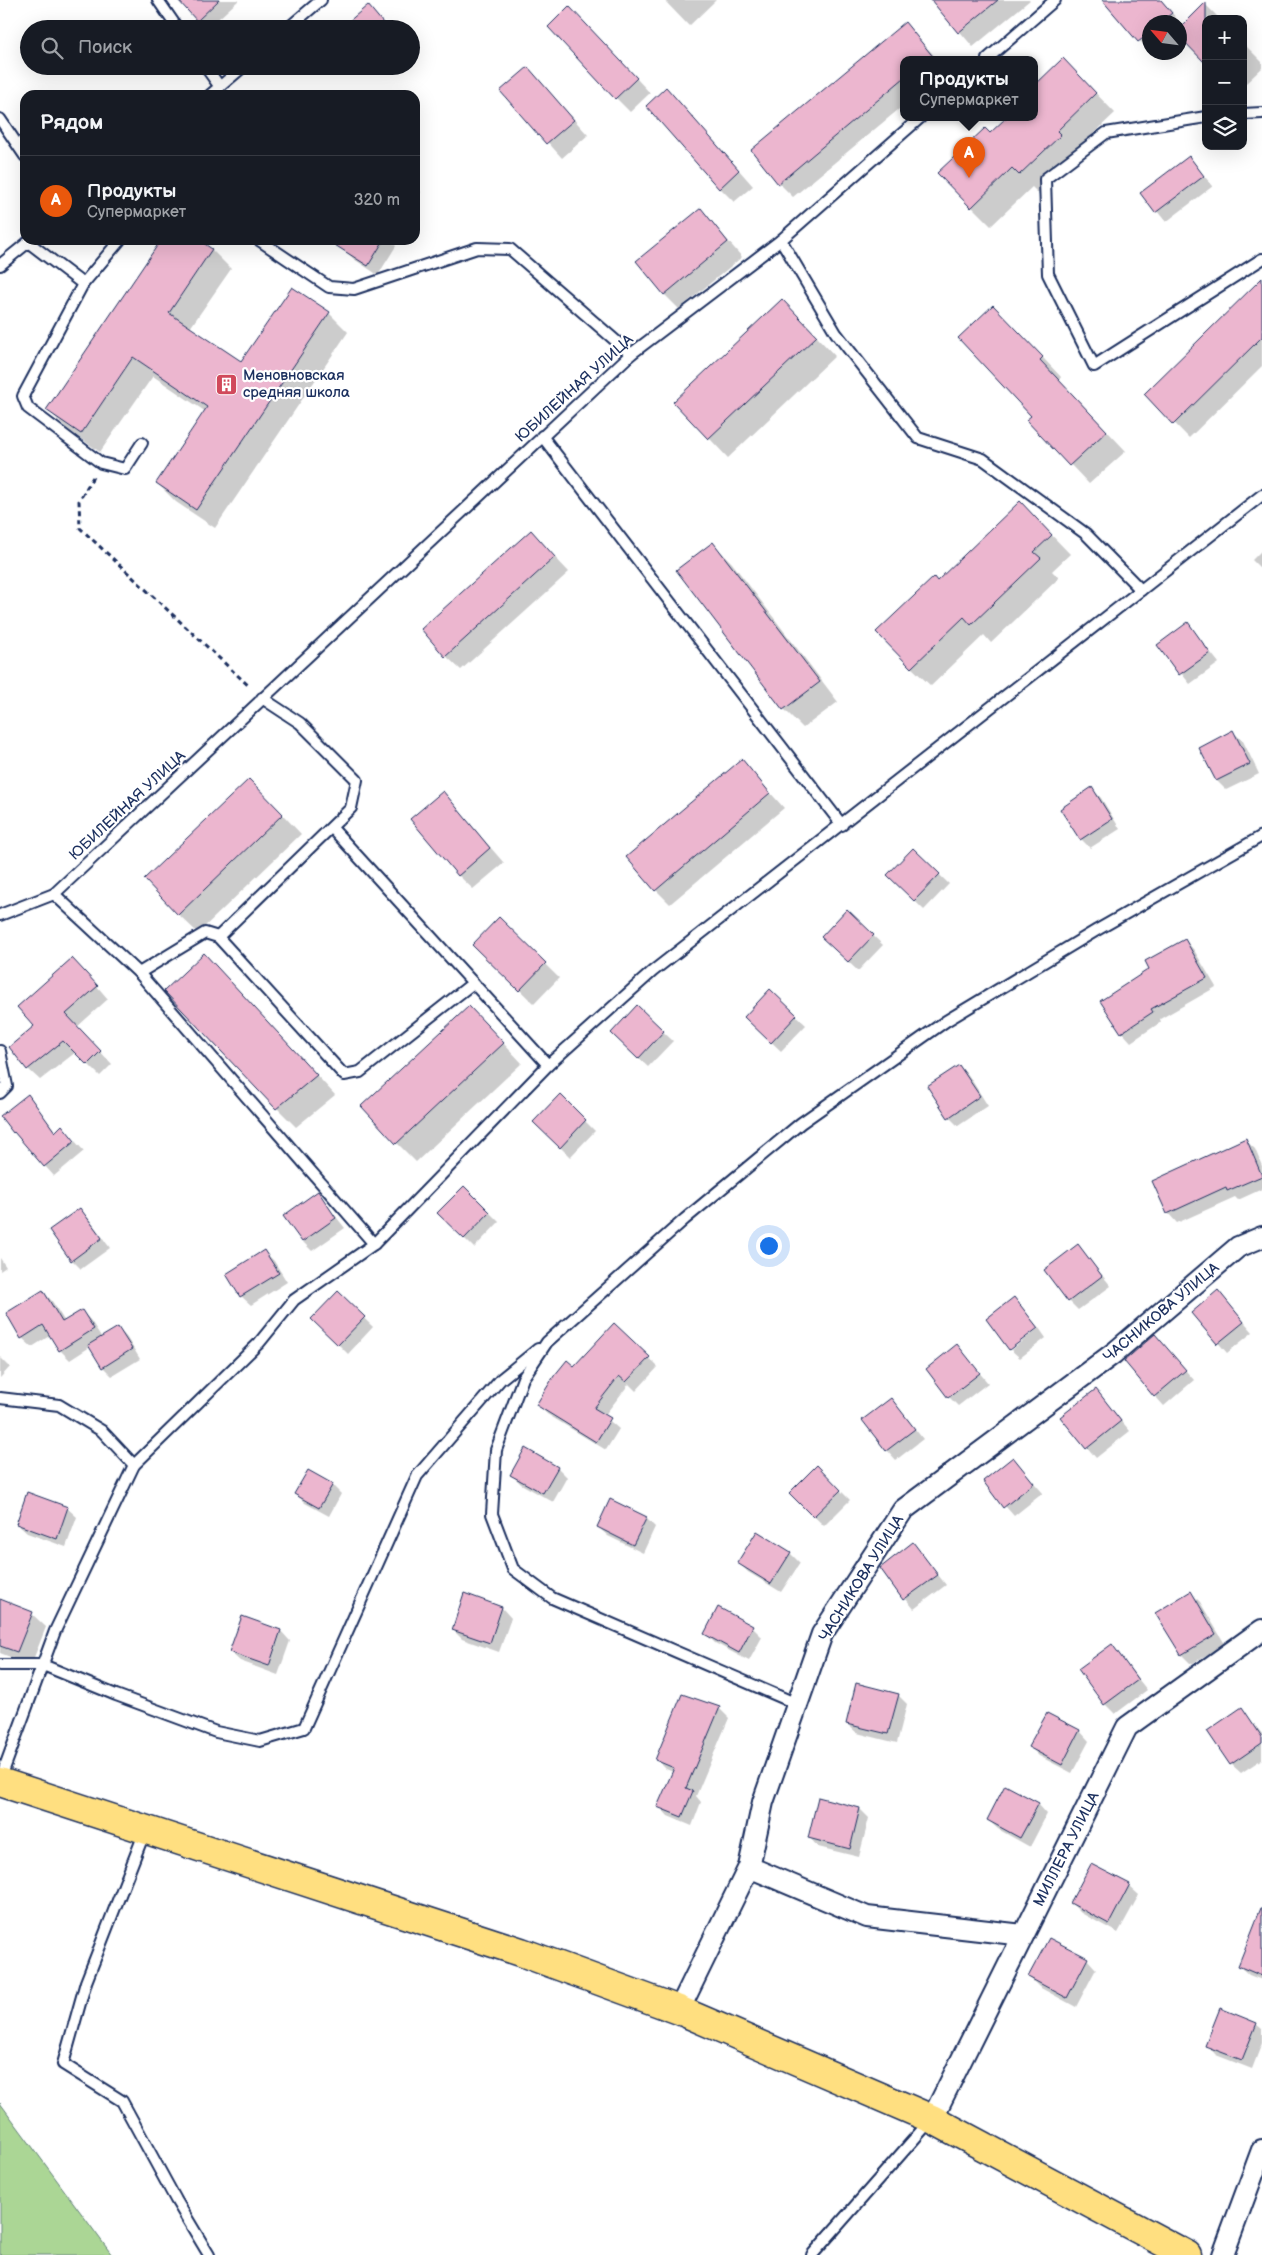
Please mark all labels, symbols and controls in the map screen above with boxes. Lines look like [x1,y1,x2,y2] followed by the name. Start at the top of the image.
[1142,15,1187,60] north arrow
[1202,15,1247,150] map controls
[1202,15,1247,60] button: +
[20,20,420,75] search box
[38,34,66,62] icon: search
[78,36,132,59] text: Поиск
[900,56,1038,121] popup
[1202,60,1247,105] button: −
[919,68,1009,91] text: Продукты
[919,91,1019,110] text: Супермаркет
[1202,105,1247,150] button: layers
[40,110,103,135] text: Рядом
[953,137,985,178] pin: A
[87,180,176,203] text: Продукты
[51,191,61,210] text: A
[354,191,400,210] text: 320 m
[87,203,186,222] text: Супермаркет
[511,330,638,446] street label: ЮБИЛЕЙНАЯ УЛИЦА
[243,366,350,402] place label: Меновновская средняя школа
[215,372,239,396] building icon: Меновновская средняя школа
[65,746,190,864] street label: ЮБИЛЕЙНАЯ УЛИЦА
[756,1233,782,1259] your location
[1100,1258,1224,1366] street label: ЧАСНИКОВА УЛИЦА
[815,1511,908,1645] street label: ЧАСНИКОВА УЛИЦА
[1029,1788,1104,1910] street label: МИЛЛЕРА УЛИЦА

